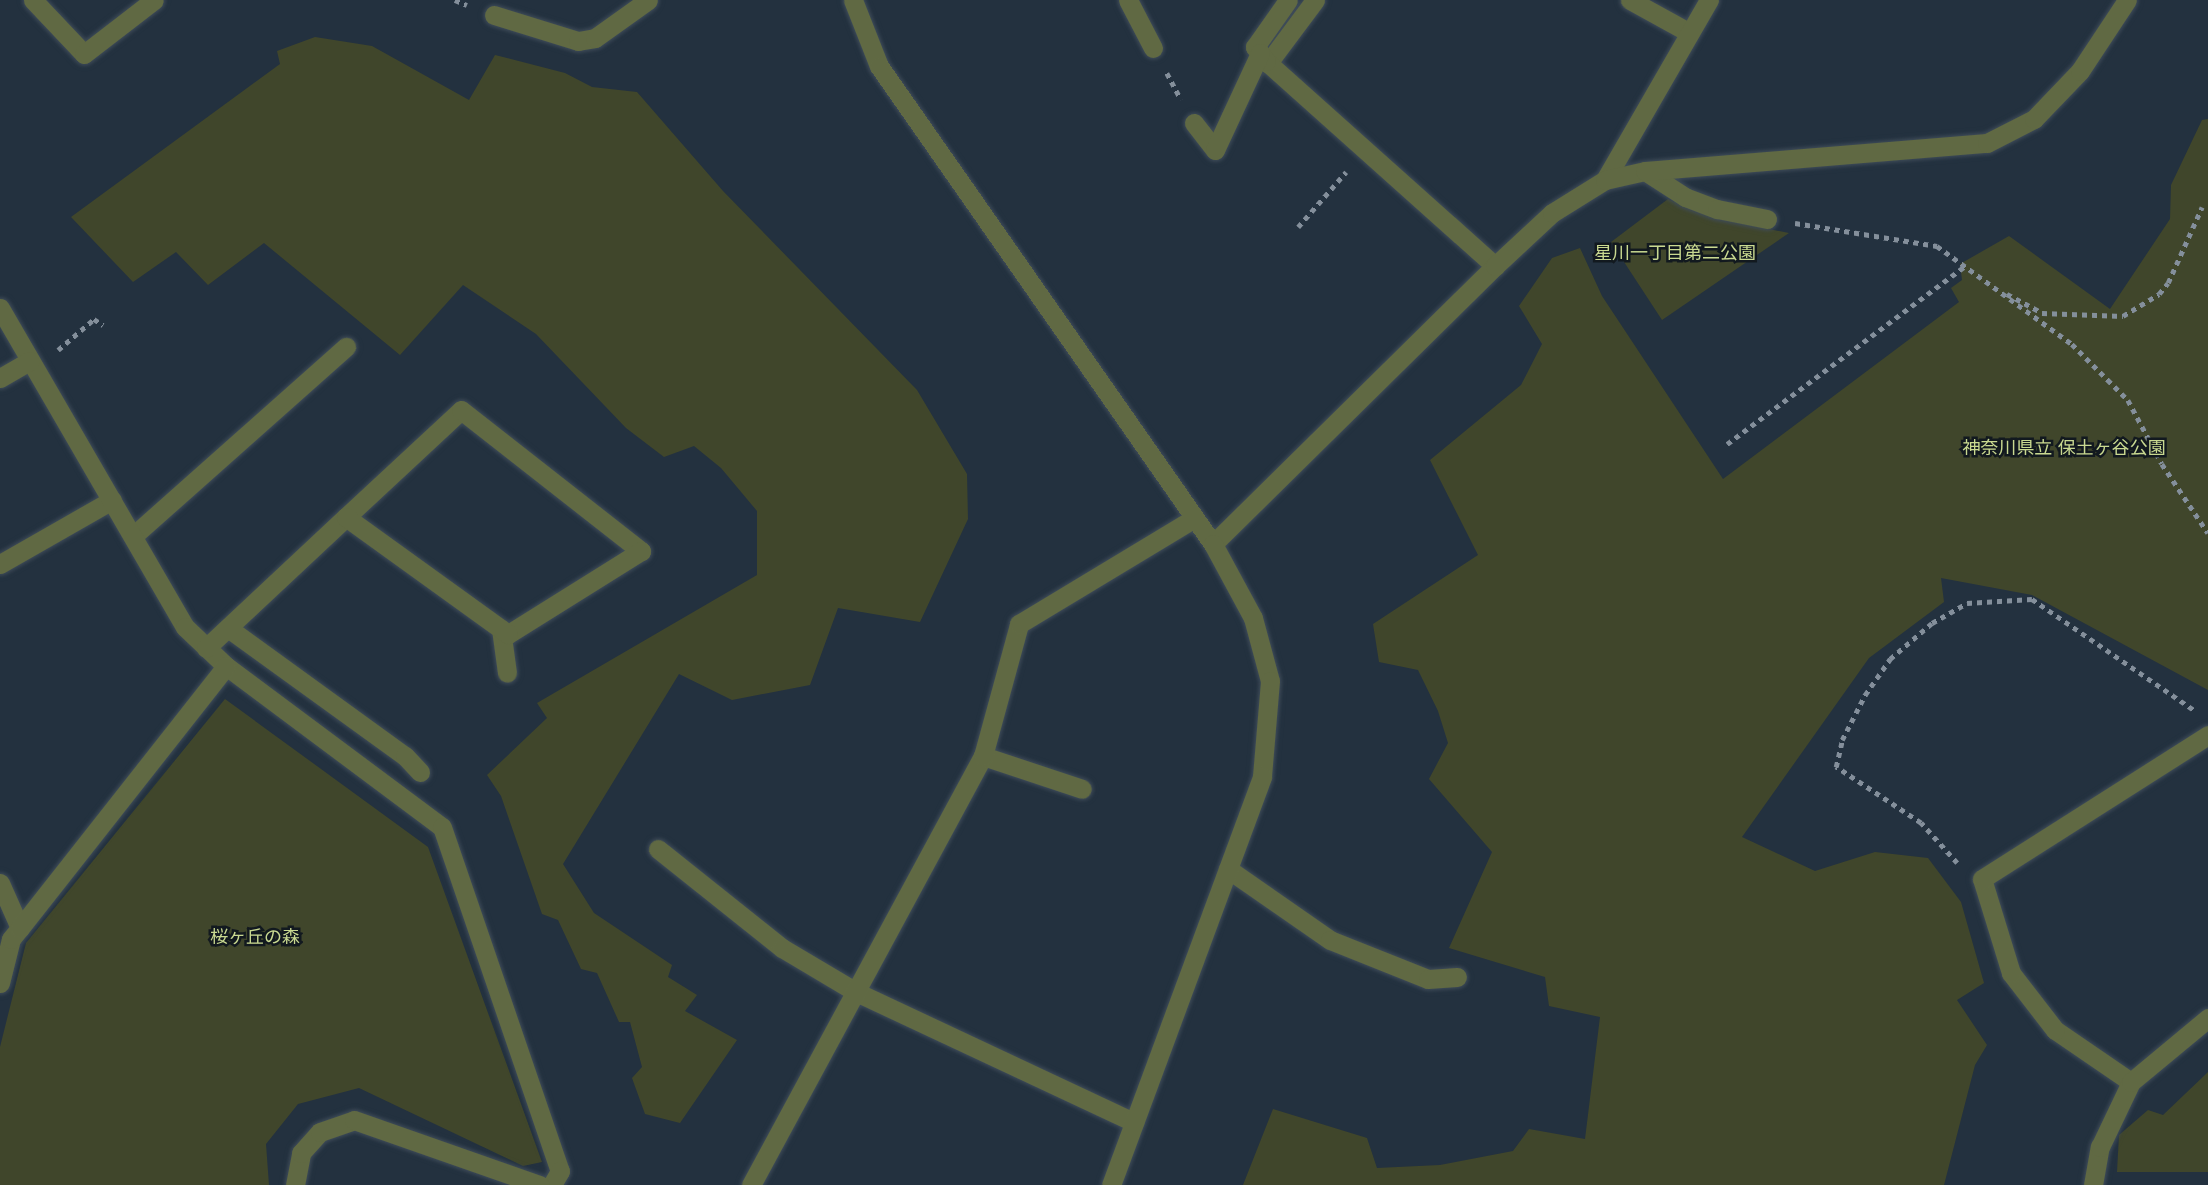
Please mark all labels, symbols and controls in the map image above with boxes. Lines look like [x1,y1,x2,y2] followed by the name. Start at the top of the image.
[1594,242,1756,264] park label: 星川一丁目第二公園
[1962,437,2166,459] park label: 神奈川県立 保土ヶ谷公園
[210,926,300,948] park label: 桜ヶ丘の森

